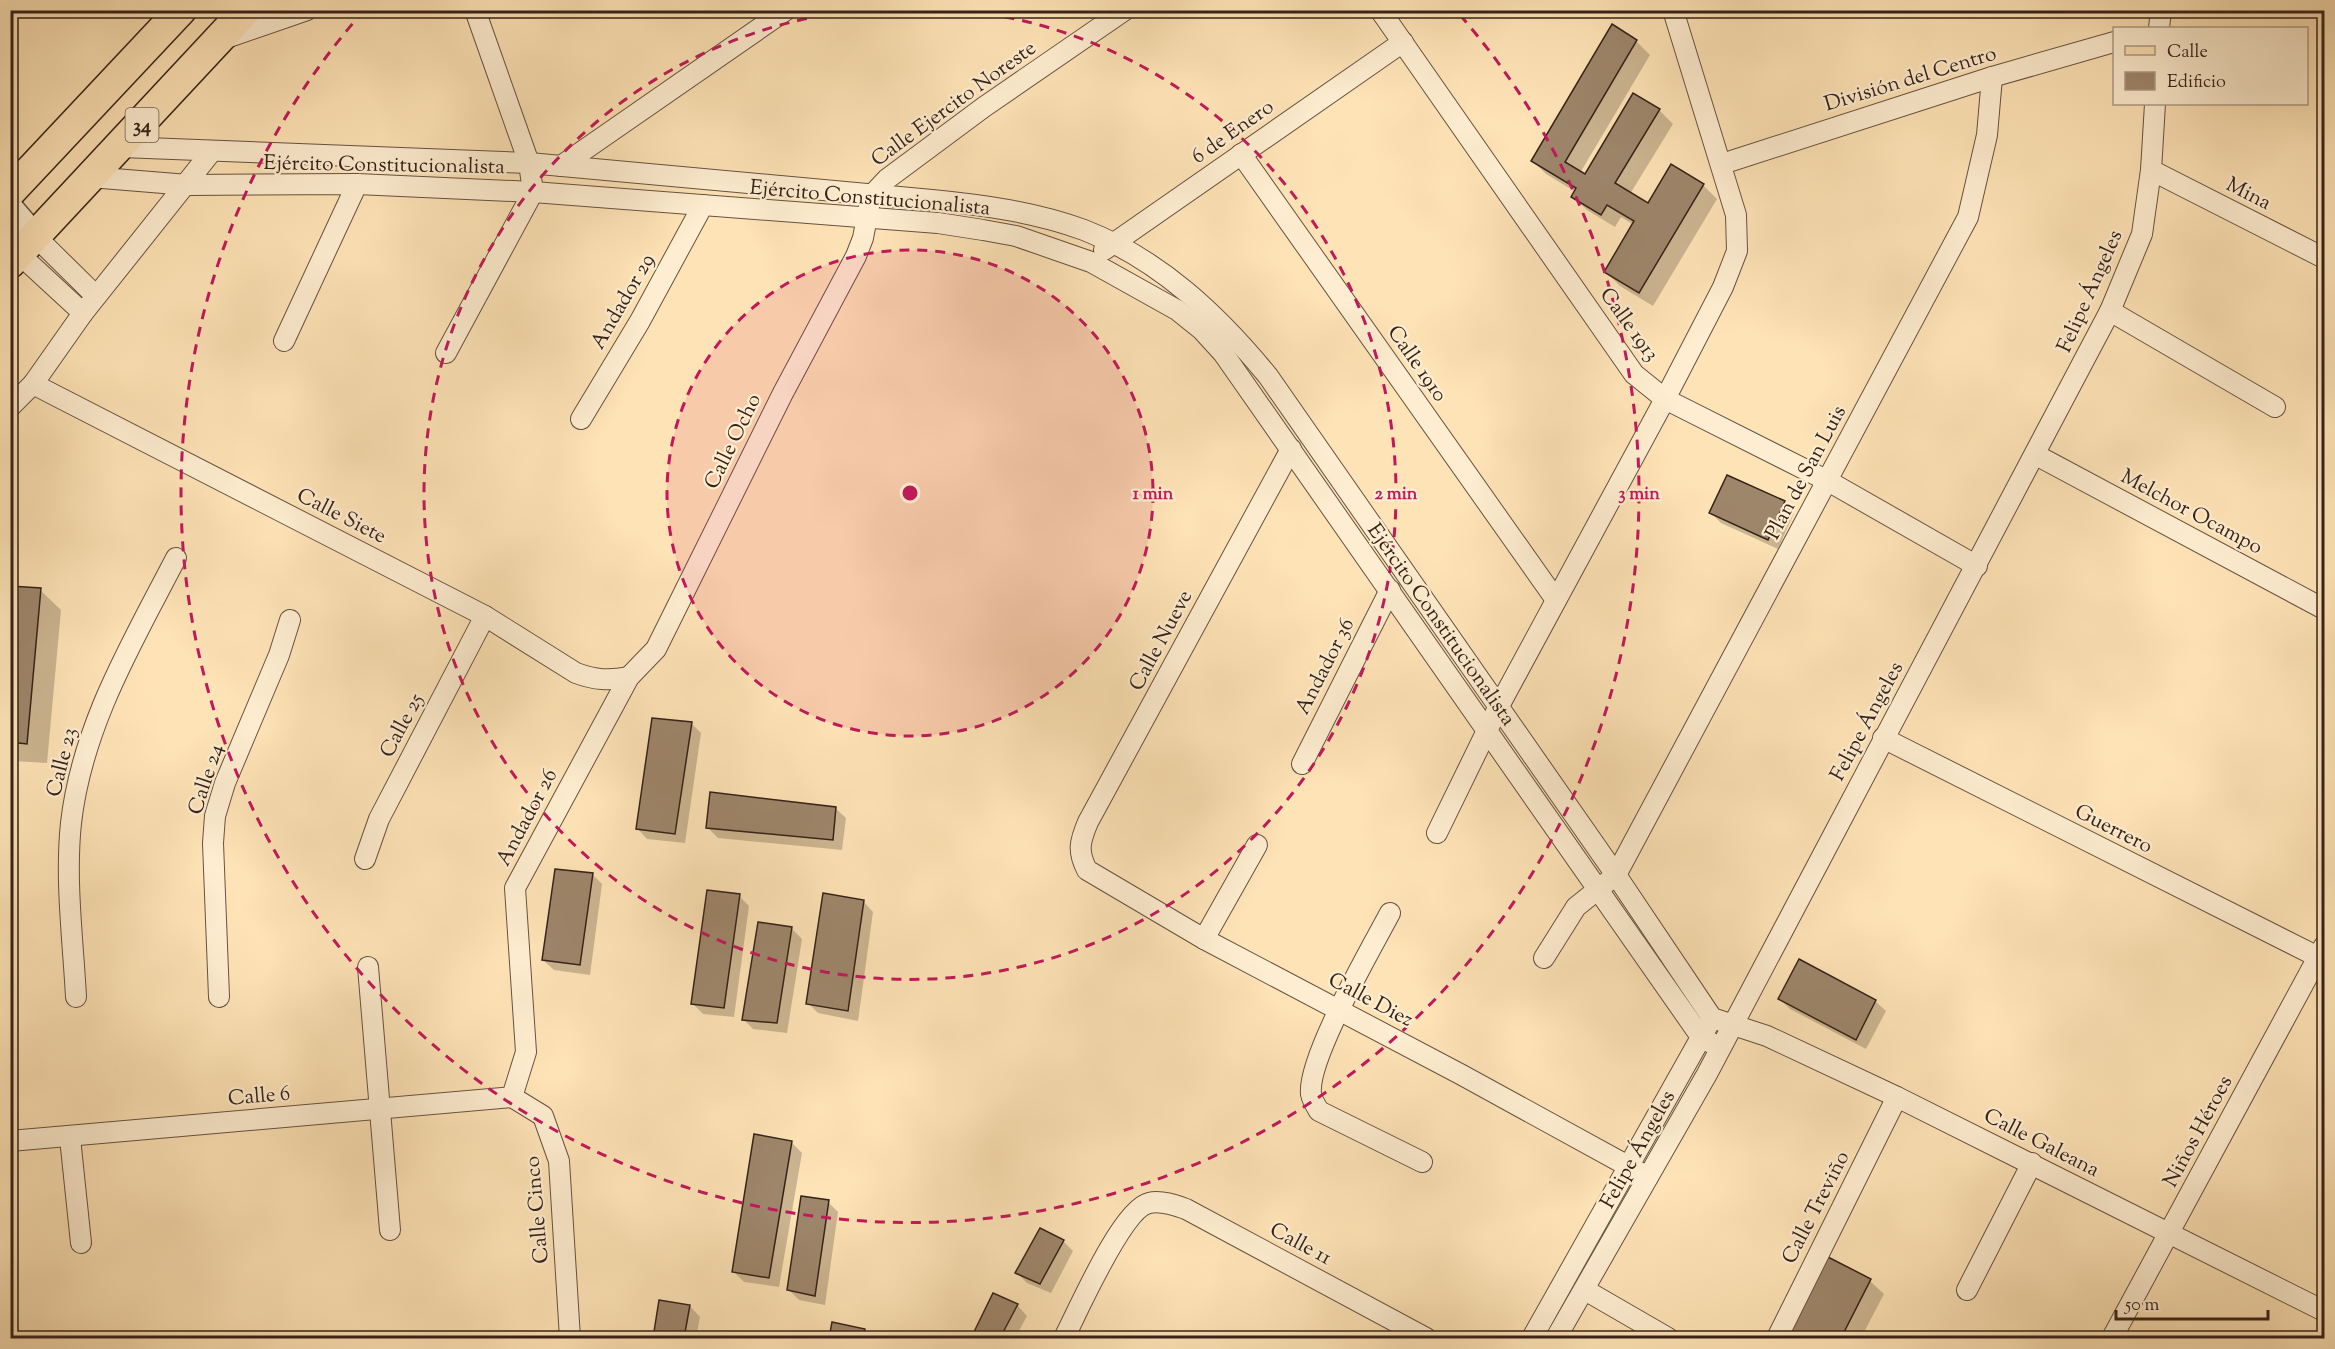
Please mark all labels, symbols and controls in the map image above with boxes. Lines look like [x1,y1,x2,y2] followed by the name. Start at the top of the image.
[2113,27,2308,105] legend
[865,34,1043,175] street label: Calle Ejercito Noreste
[1821,39,2000,120] street label: División del Centro
[2167,40,2208,66] text: Calle
[2167,70,2226,96] text: Edificio
[1186,93,1281,172] street label: 6 de Enero
[126,108,158,142] road number: 34
[263,149,505,183] street label: Ejército Constitucionalista
[2220,171,2276,219] street label: Mina
[748,174,992,224] street label: Ejército Constitucionalista
[2050,226,2131,358] street label: Felipe Ángeles
[584,249,663,355] street label: Andador 29
[1591,282,1665,368] street label: Calle 1913
[1379,320,1454,408] street label: Calle 1910
[698,389,770,495] street label: Calle Ocho
[1759,400,1855,545] street label: Plan de San Luis
[2115,463,2267,563] street label: Melchor Ocampo
[291,481,391,552] street label: Calle Siete
[1133,482,1174,508] text: 1 min
[1375,482,1418,508] text: 2 min
[1618,482,1660,508] text: 3 min
[900,483,920,503] centre of rings
[1359,518,1522,733] street label: Ejército Constitucionalista
[1123,585,1201,697] street label: Calle Nueve
[1289,613,1363,720] street label: Andador 36
[1824,657,1912,787] street label: Felipe Ángeles
[373,688,432,763] street label: Calle 25
[40,725,86,800] street label: Calle 23
[181,741,232,819] street label: Calle 24
[490,764,566,872] street label: Andador 26
[2069,797,2157,862] street label: Guerrero
[1322,966,1418,1036] street label: Calle Diez
[2157,1071,2241,1193] street label: Niños Héroes
[227,1079,292,1115] street label: Calle 6
[1594,1085,1684,1215] street label: Felipe Ángeles
[1978,1102,2104,1186] street label: Calle Galeana
[1776,1146,1858,1270] street label: Calle Treviño
[518,1155,558,1265] street label: Calle Cinco
[1264,1216,1336,1274] street label: Calle 11
[2116,1283,2268,1321] scale bar
[2124,1293,2160,1319] text: 50 m

